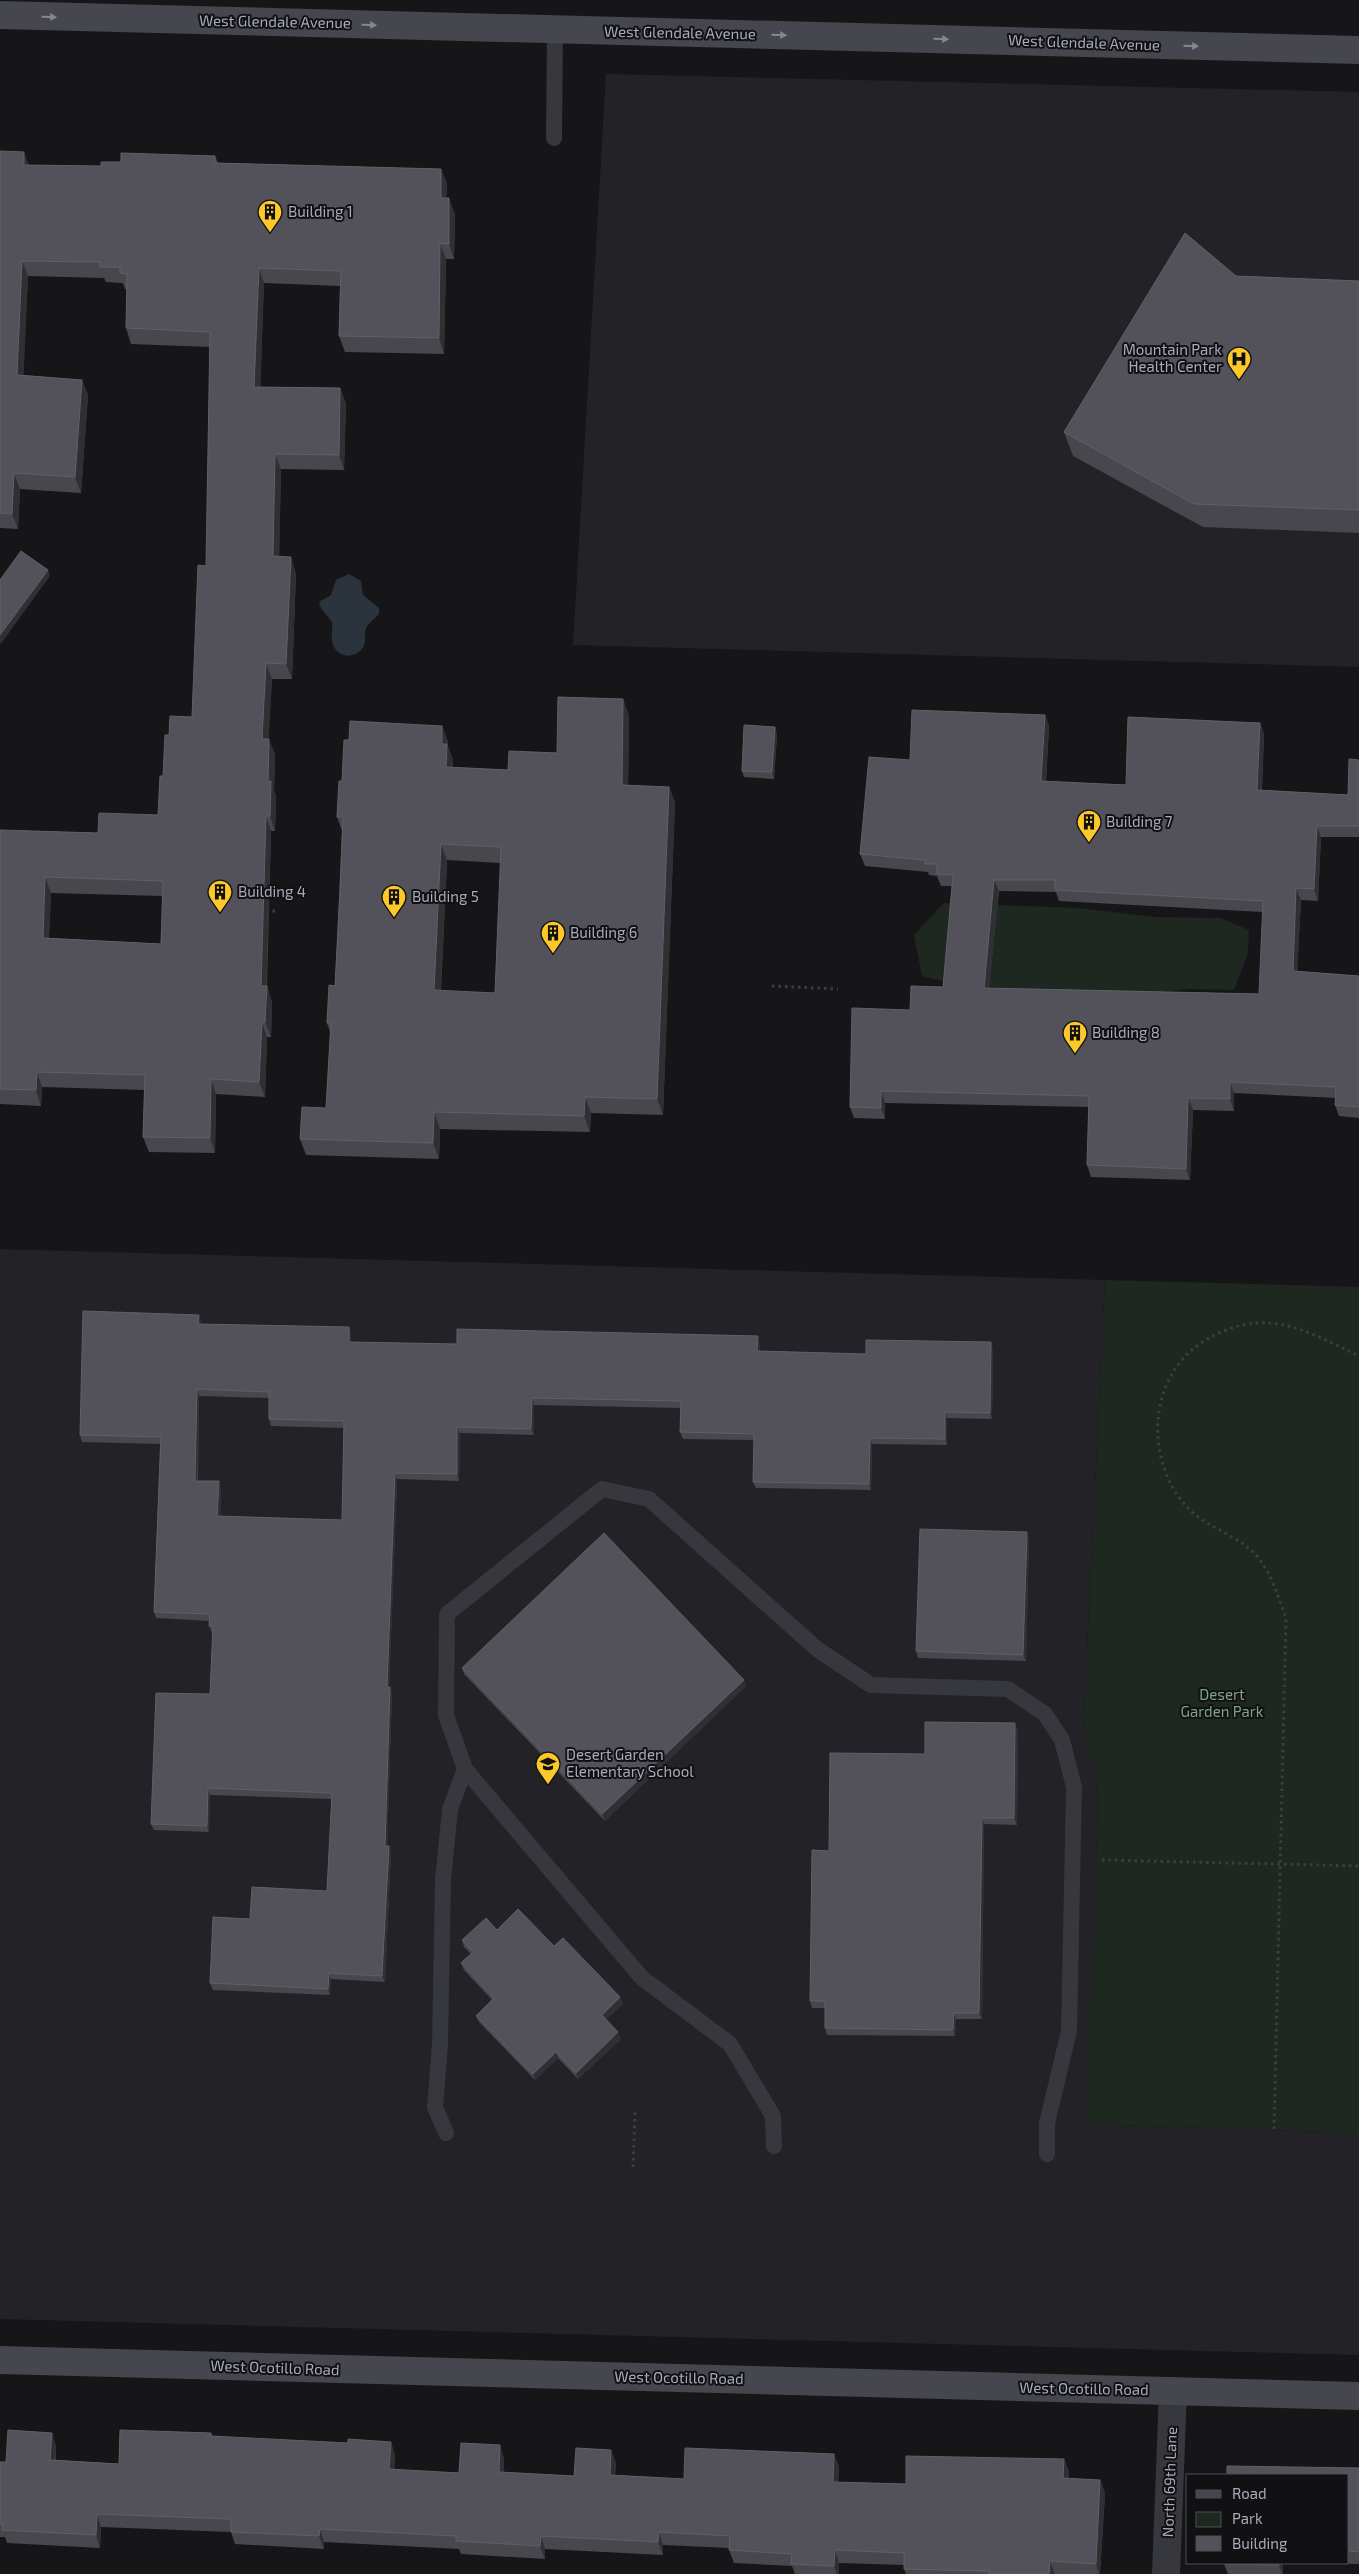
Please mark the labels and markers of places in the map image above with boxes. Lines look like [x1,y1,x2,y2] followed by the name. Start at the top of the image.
[257,199,283,233] building icon: Building 1
[288,202,353,220] place label: Building 1
[1123,340,1222,375] place label: Mountain Park Health Center
[1226,346,1252,380] hospital icon: Mountain Park Health Center
[1076,809,1102,843] building icon: Building 7
[1106,812,1173,830] place label: Building 7
[207,879,233,913] building icon: Building 4
[238,882,306,900] place label: Building 4
[381,884,407,918] building icon: Building 5
[412,887,479,905] place label: Building 5
[540,920,566,954] building icon: Building 6
[570,923,637,941] place label: Building 6
[1062,1020,1088,1054] building icon: Building 8
[1092,1023,1160,1041] place label: Building 8
[566,1745,694,1780] place label: Desert Garden Elementary School
[535,1751,561,1785] school or university icon: Desert Garden Elementary School

